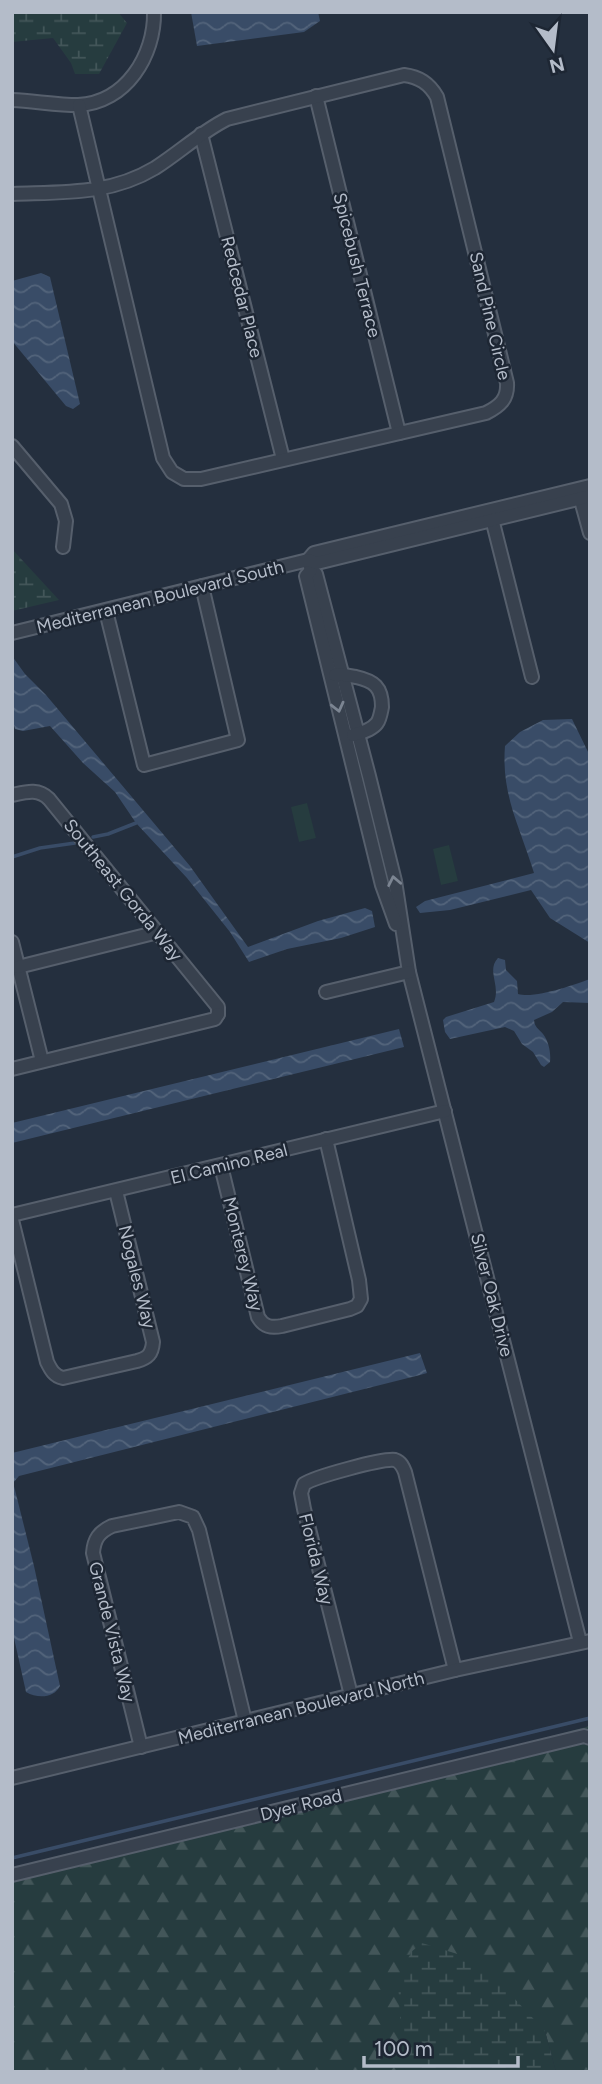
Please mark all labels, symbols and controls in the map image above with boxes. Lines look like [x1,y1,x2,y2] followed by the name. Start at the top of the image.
[518,14,588,84] north arrow
[547,52,567,78] text: N
[328,190,386,340] street label: Spicebush Terrace
[216,234,268,360] street label: Redcedar Place
[465,250,515,382] street label: Sand Pine Circle
[34,556,286,638] street label: Mediterranean Boulevard South
[330,700,344,712] one-way arrow
[59,815,187,966] street label: Southeast Gorda Way
[388,875,403,887] one-way arrow
[168,1139,290,1189] street label: El Camino Real
[218,1195,268,1314] street label: Monterey Way
[114,1223,161,1332] street label: Nogales Way
[466,1231,518,1359] street label: Silver Oak Drive
[294,1511,338,1608] street label: Florida Way
[84,1559,140,1705] street label: Grande Vista Way
[176,1667,426,1749] street label: Mediterranean Boulevard North
[258,1784,344,1826] street label: Dyer Road
[364,2024,518,2068] scale bar
[374,2036,433,2061] text: 100 m

